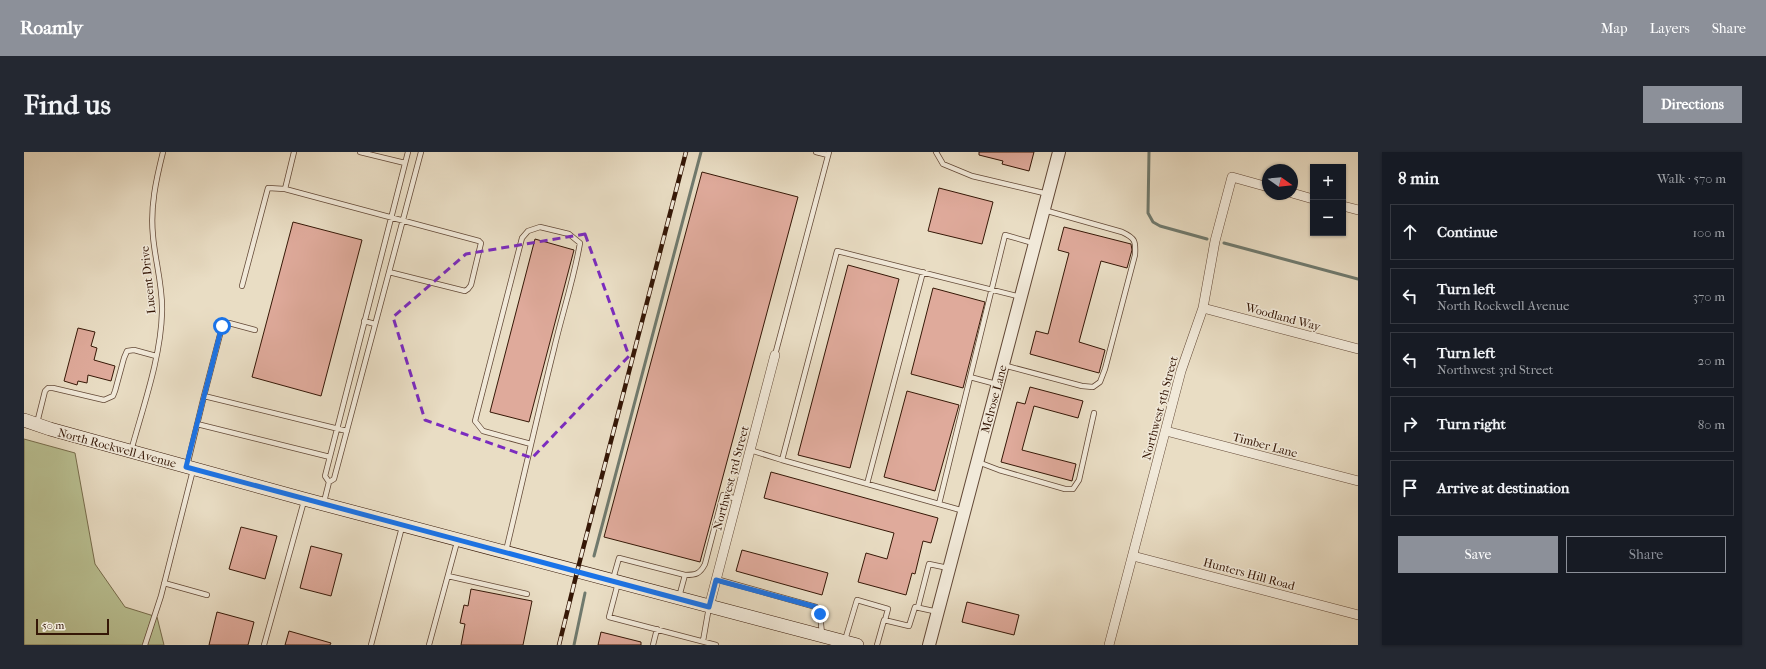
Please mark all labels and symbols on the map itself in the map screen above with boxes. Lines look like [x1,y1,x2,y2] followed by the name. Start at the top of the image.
[1262,164,1298,200] north arrow
[137,245,159,315] street label: Lucent Drive
[1243,300,1323,334] street label: Woodland Way
[213,317,231,335] route start
[1139,354,1181,462] street label: Northwest 5th Street
[978,363,1010,435] street label: Melrose Lane
[710,424,752,532] street label: Northwest 3rd Street
[56,425,178,471] street label: North Rockwell Avenue
[1231,430,1299,460] street label: Timber Lane
[1202,555,1297,593] street label: Hunters Hill Road
[811,605,829,623] route end
[36,617,109,636] scale bar

